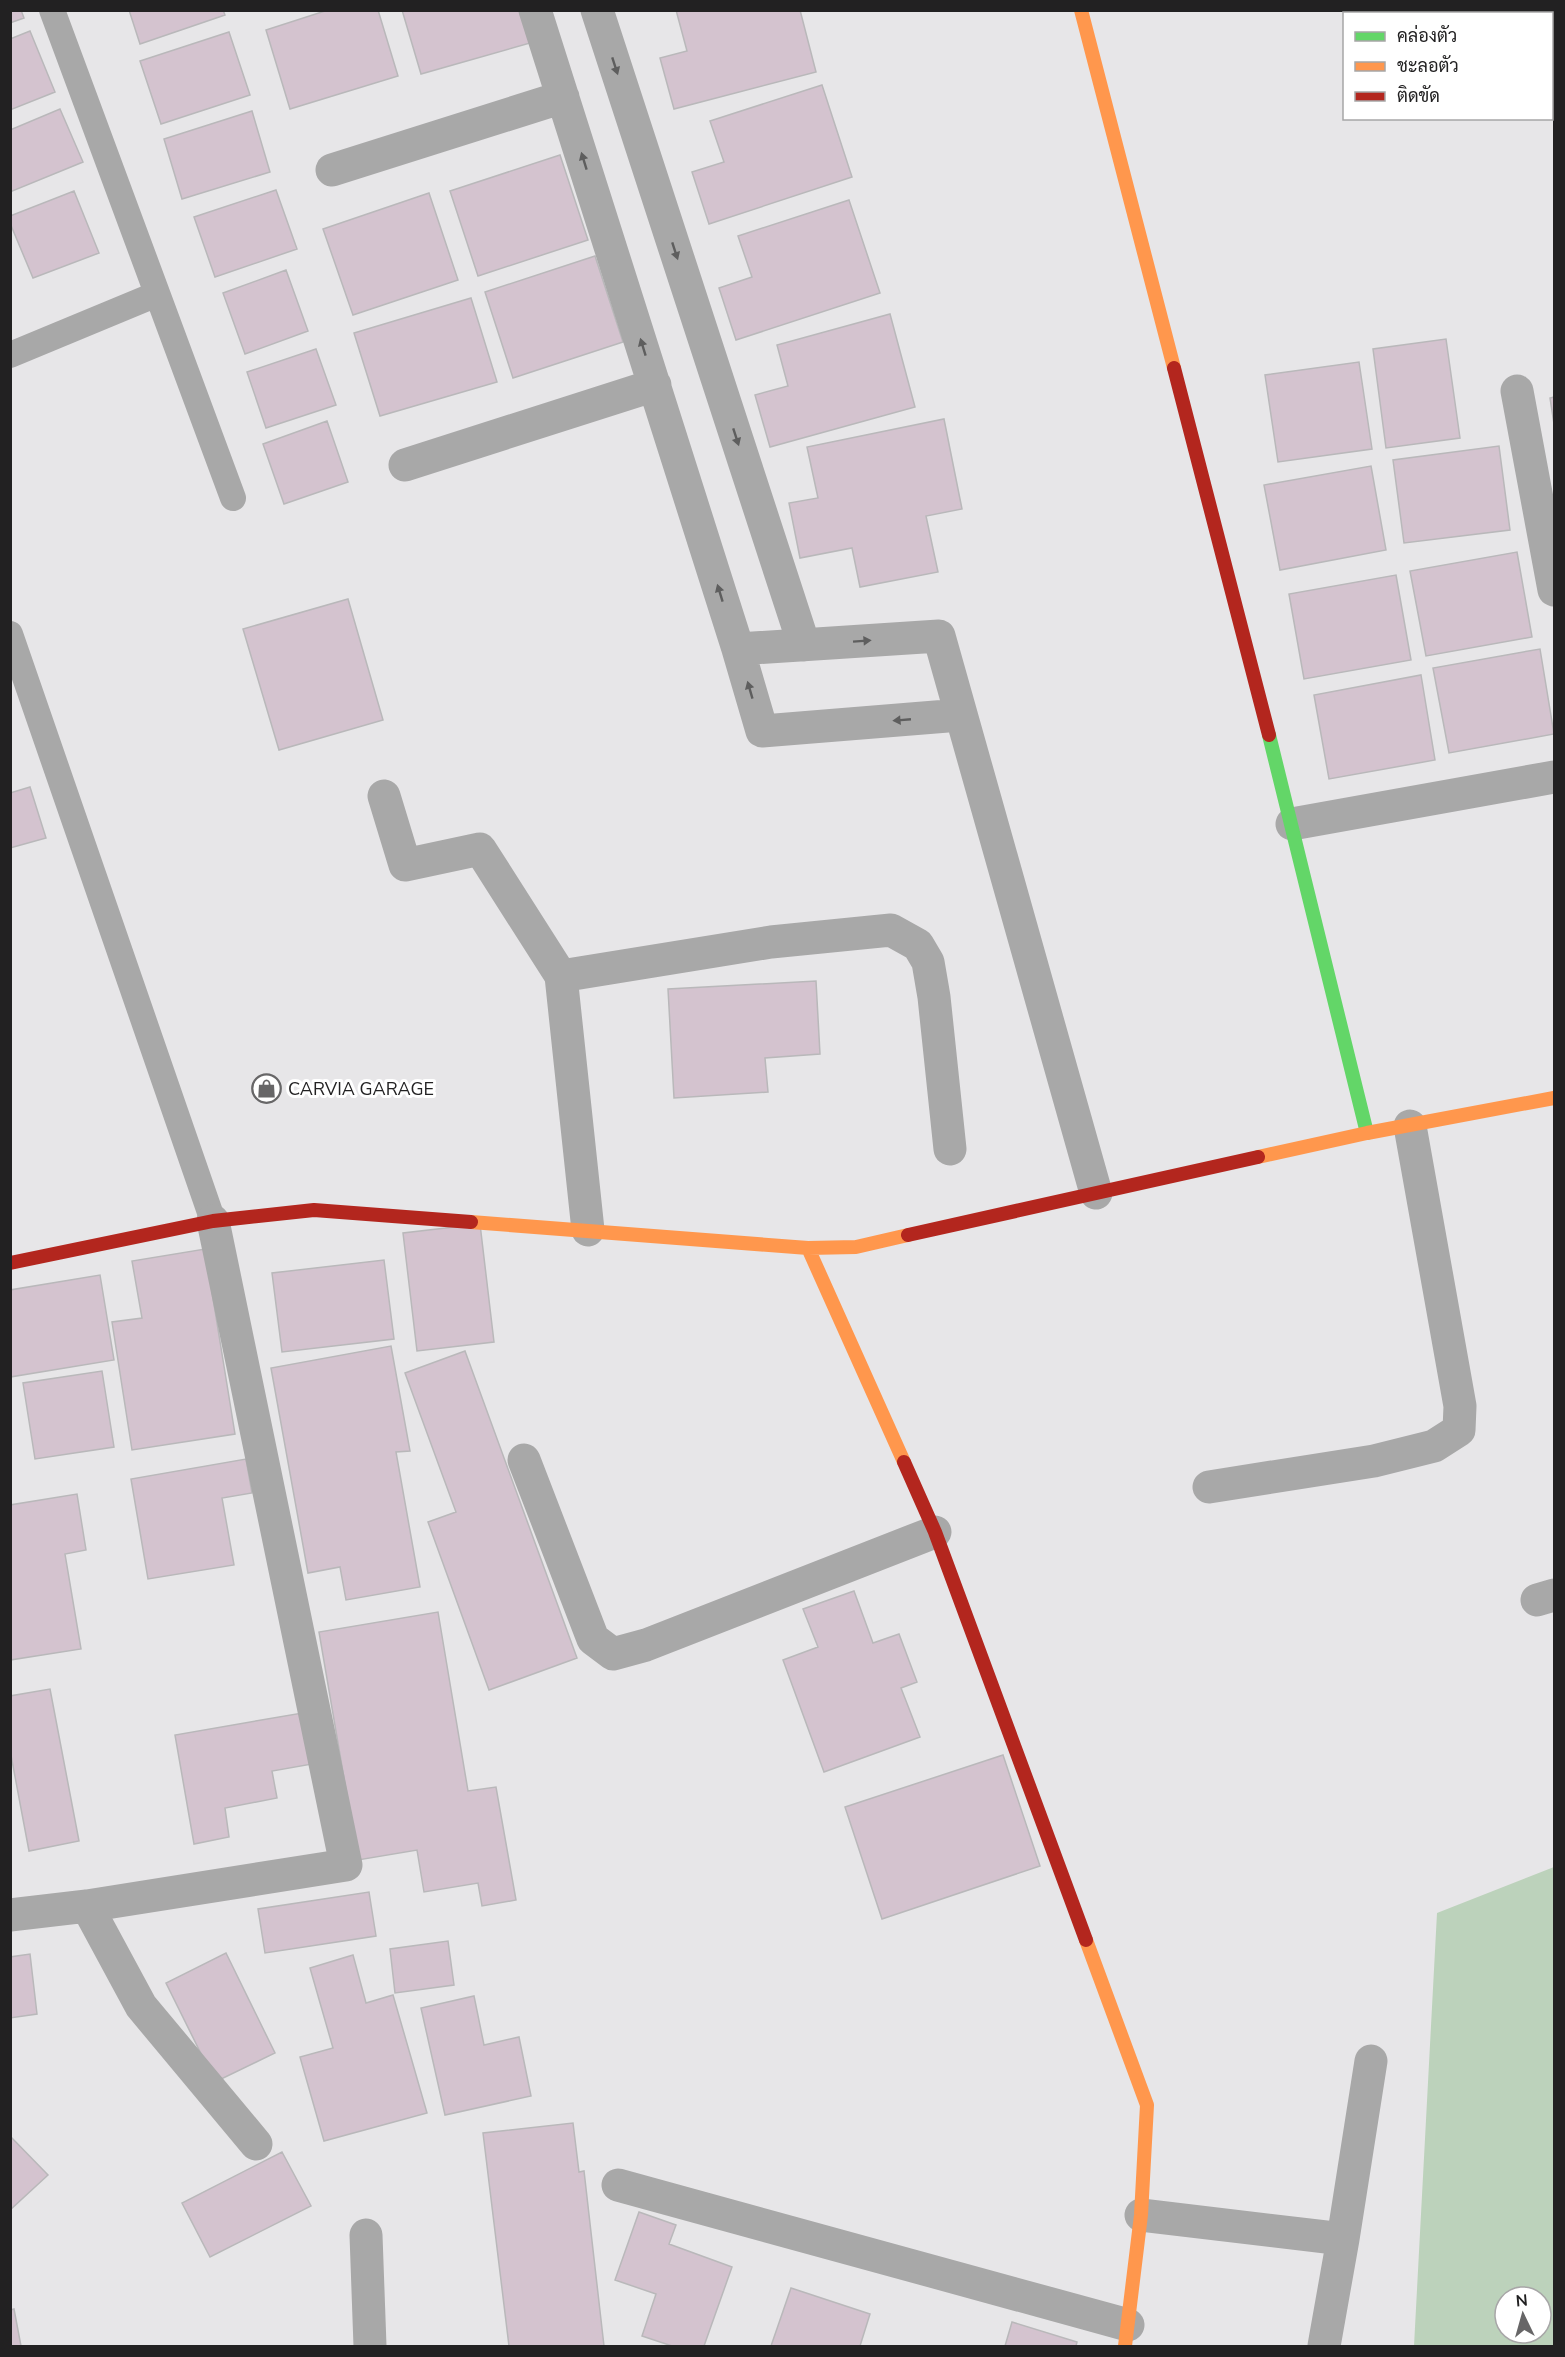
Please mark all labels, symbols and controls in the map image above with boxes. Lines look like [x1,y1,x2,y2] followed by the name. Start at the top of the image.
[1343,12,1553,120] legend
[1397,24,1457,48] text: คล่องตัว
[1397,54,1459,78] text: ชะลอตัว
[610,57,620,75] one-way arrow
[1397,84,1440,108] text: ติดขัด
[579,152,588,170] one-way arrow
[671,243,681,261] one-way arrow
[638,338,647,356] one-way arrow
[731,428,741,446] one-way arrow
[715,584,724,602] one-way arrow
[853,636,872,646] one-way arrow
[745,681,754,699] one-way arrow
[892,715,911,725] one-way arrow
[251,1073,283,1105] shop icon: CARVIA GARAGE
[288,1077,434,1101] place label: CARVIA GARAGE
[1493,2285,1553,2345] north arrow
[1515,2290,1529,2313] text: N

